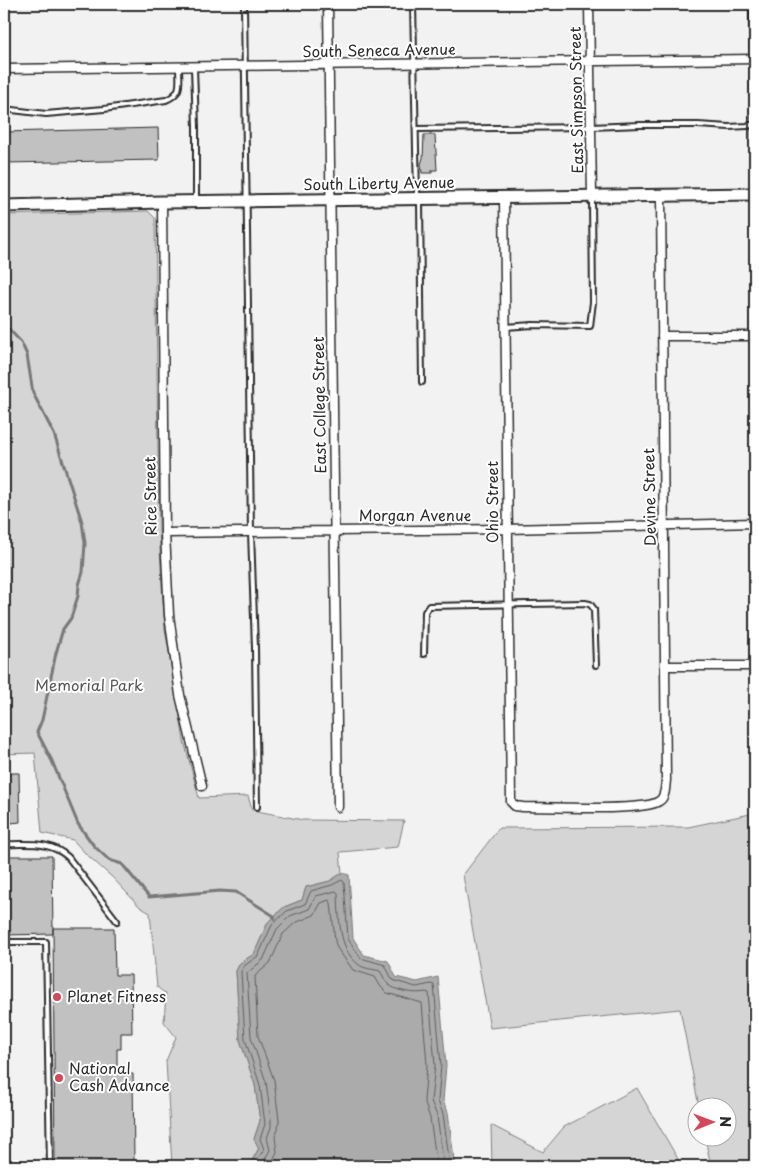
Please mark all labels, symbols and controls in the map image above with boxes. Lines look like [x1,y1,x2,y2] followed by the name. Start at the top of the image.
[563,26,588,174] street label: East Simpson Street
[302,37,456,62] street label: South Seneca Avenue
[303,170,455,195] street label: South Liberty Avenue
[306,336,331,474] street label: East College Street
[636,448,661,546] street label: Devine Street
[137,456,162,536] street label: Rice Street
[480,461,503,543] street label: Ohio Street
[359,503,471,526] street label: Morgan Avenue
[35,673,143,696] park label: Memorial Park
[67,984,166,1007] place label: Planet Fitness
[51,991,63,1003] marker: Planet Fitness
[69,1056,170,1096] place label: National Cash Advance
[53,1072,65,1084] marker: National Cash Advance
[686,1098,736,1148] north arrow
[715,1116,736,1127] text: N

